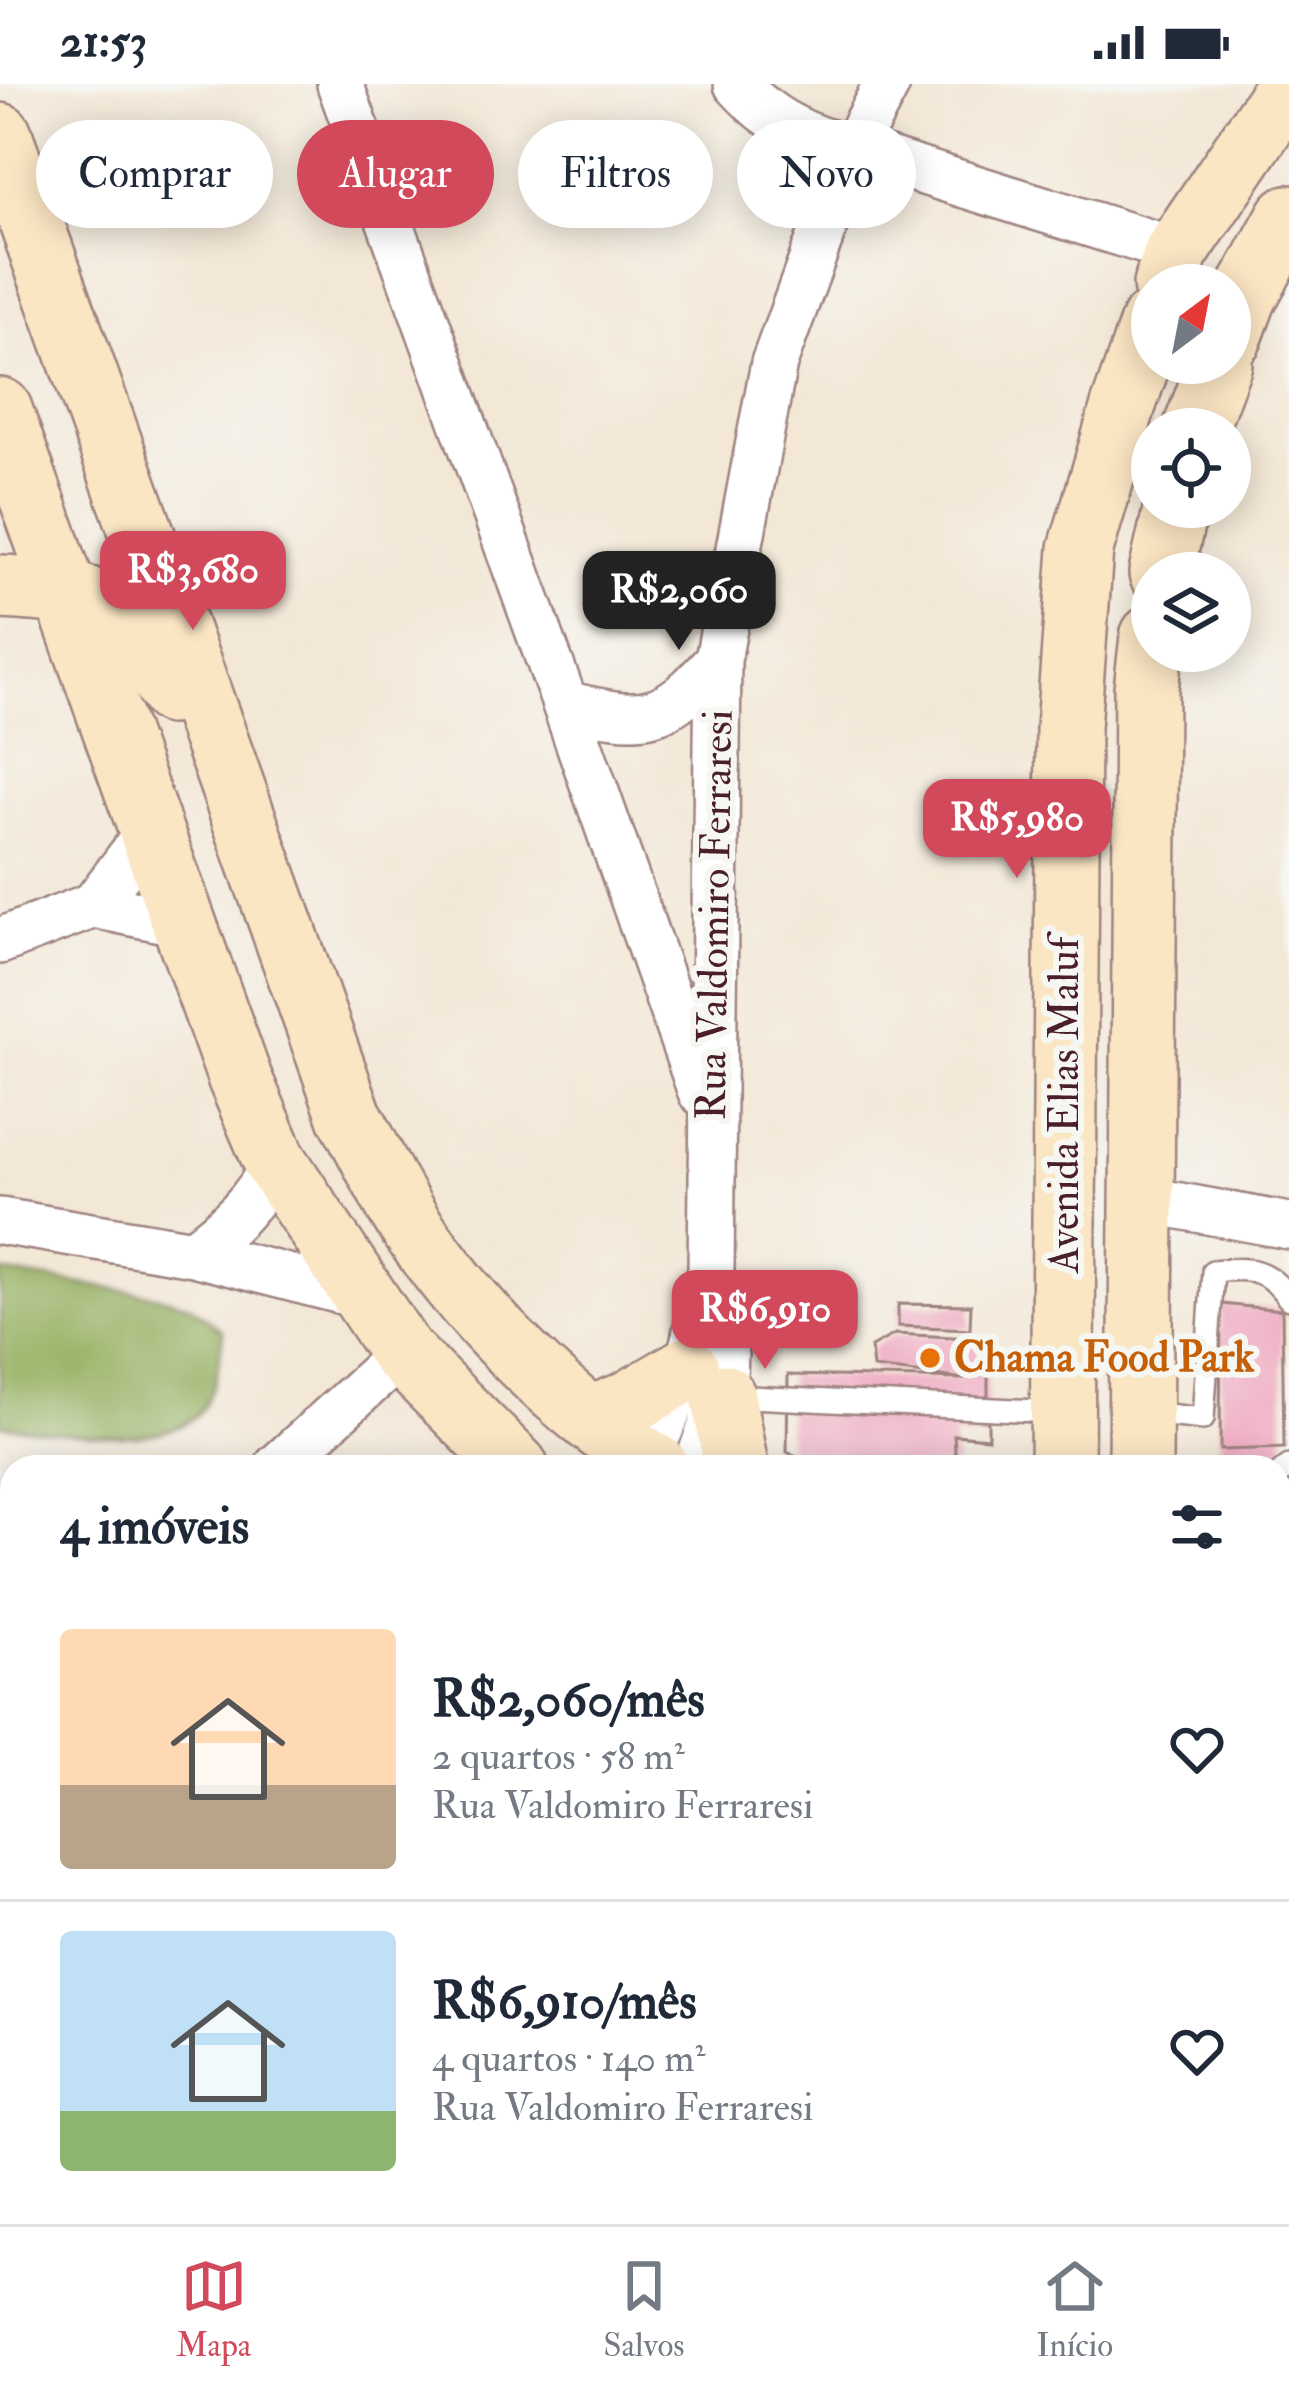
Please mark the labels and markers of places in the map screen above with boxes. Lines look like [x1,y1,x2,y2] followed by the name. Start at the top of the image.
[82,531,304,633] pin: R$3,680
[568,551,790,653] pin: R$2,060
[906,779,1128,881] pin: R$5,980
[654,1270,876,1372] pin: R$6,910
[954,1332,1255,1384] place label: Chama Food Park
[917,1345,943,1371] marker: Chama Food Park

